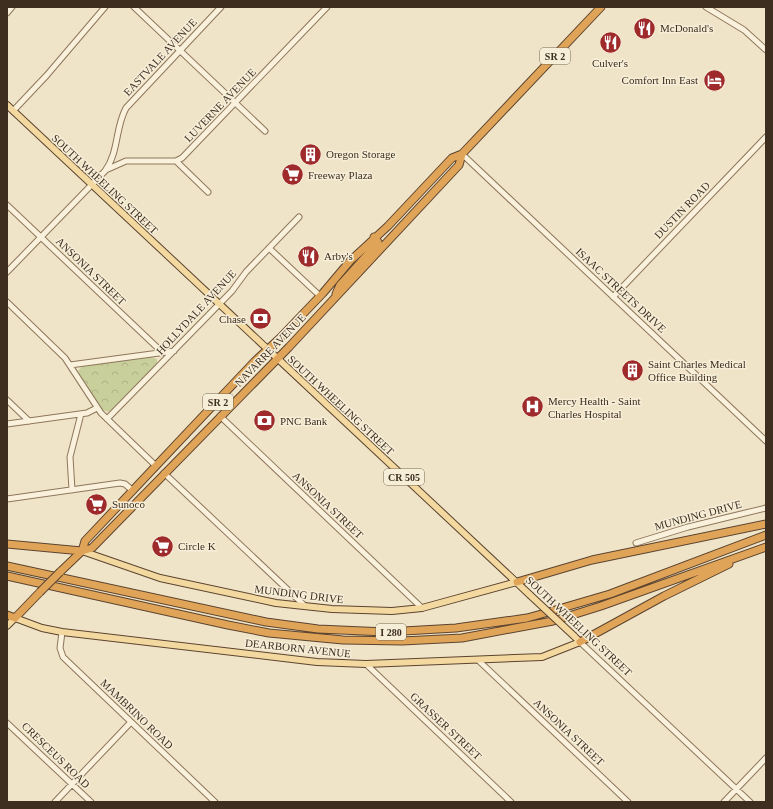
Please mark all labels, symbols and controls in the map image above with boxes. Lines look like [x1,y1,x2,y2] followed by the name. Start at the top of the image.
[632,15,658,41] restaurant icon: McDonald's
[121,16,199,98] street label: EASTVALE AVENUE
[660,22,713,34] place label: McDonald's
[597,30,623,56] restaurant icon: Culver's
[540,48,570,64] road number: SR 2
[592,57,628,69] place label: Culver's
[182,66,258,144] street label: LUVERNE AVENUE
[701,67,727,93] hotel icon: Comfort Inn East
[622,74,698,86] place label: Comfort Inn East
[50,132,161,236] street label: SOUTH WHEELING STREET
[297,141,323,167] building icon: Oregon Storage
[326,148,395,160] place label: Oregon Storage
[279,162,305,188] supermarket icon: Freeway Plaza
[308,169,373,181] place label: Freeway Plaza
[652,179,712,241] street label: DUSTIN ROAD
[54,235,128,307] street label: ANSONIA STREET
[296,243,322,269] restaurant icon: Arby's
[574,245,669,335] street label: ISAAC STREETS DRIVE
[324,250,353,262] place label: Arby's
[154,267,239,357] street label: HOLLYDALE AVENUE
[248,306,274,332] bank icon: Chase
[232,311,308,389] street label: NAVARRE AVENUE
[219,313,246,325] place label: Chase
[286,353,397,457] street label: SOUTH WHEELING STREET
[619,357,645,383] building icon: Saint Charles Medical Office Building
[648,358,746,383] place label: Saint Charles Medical Office Building
[203,394,233,410] road number: SR 2
[519,394,545,420] hospital icon: Mercy Health - Saint Charles Hospital
[548,395,641,420] place label: Mercy Health - Saint Charles Hospital
[251,408,277,434] bank icon: PNC Bank
[280,415,328,427] place label: PNC Bank
[290,469,366,541] street label: ANSONIA STREET
[384,469,424,485] road number: CR 505
[83,491,109,517] supermarket icon: Sunoco
[112,498,146,510] place label: Sunoco
[653,498,743,532] street label: MUNDING DRIVE
[150,533,176,559] supermarket icon: Circle K
[178,540,216,552] place label: Circle K
[524,574,635,678] street label: SOUTH WHEELING STREET
[254,583,344,605] street label: MUNDING DRIVE
[376,624,406,640] road number: I 280
[244,636,352,660] street label: DEARBORN AVENUE
[98,676,176,752] street label: MAMBRINO ROAD
[408,690,484,762] street label: GRASSER STREET
[531,696,607,768] street label: ANSONIA STREET
[20,720,92,790] street label: CRESCEUS ROAD

